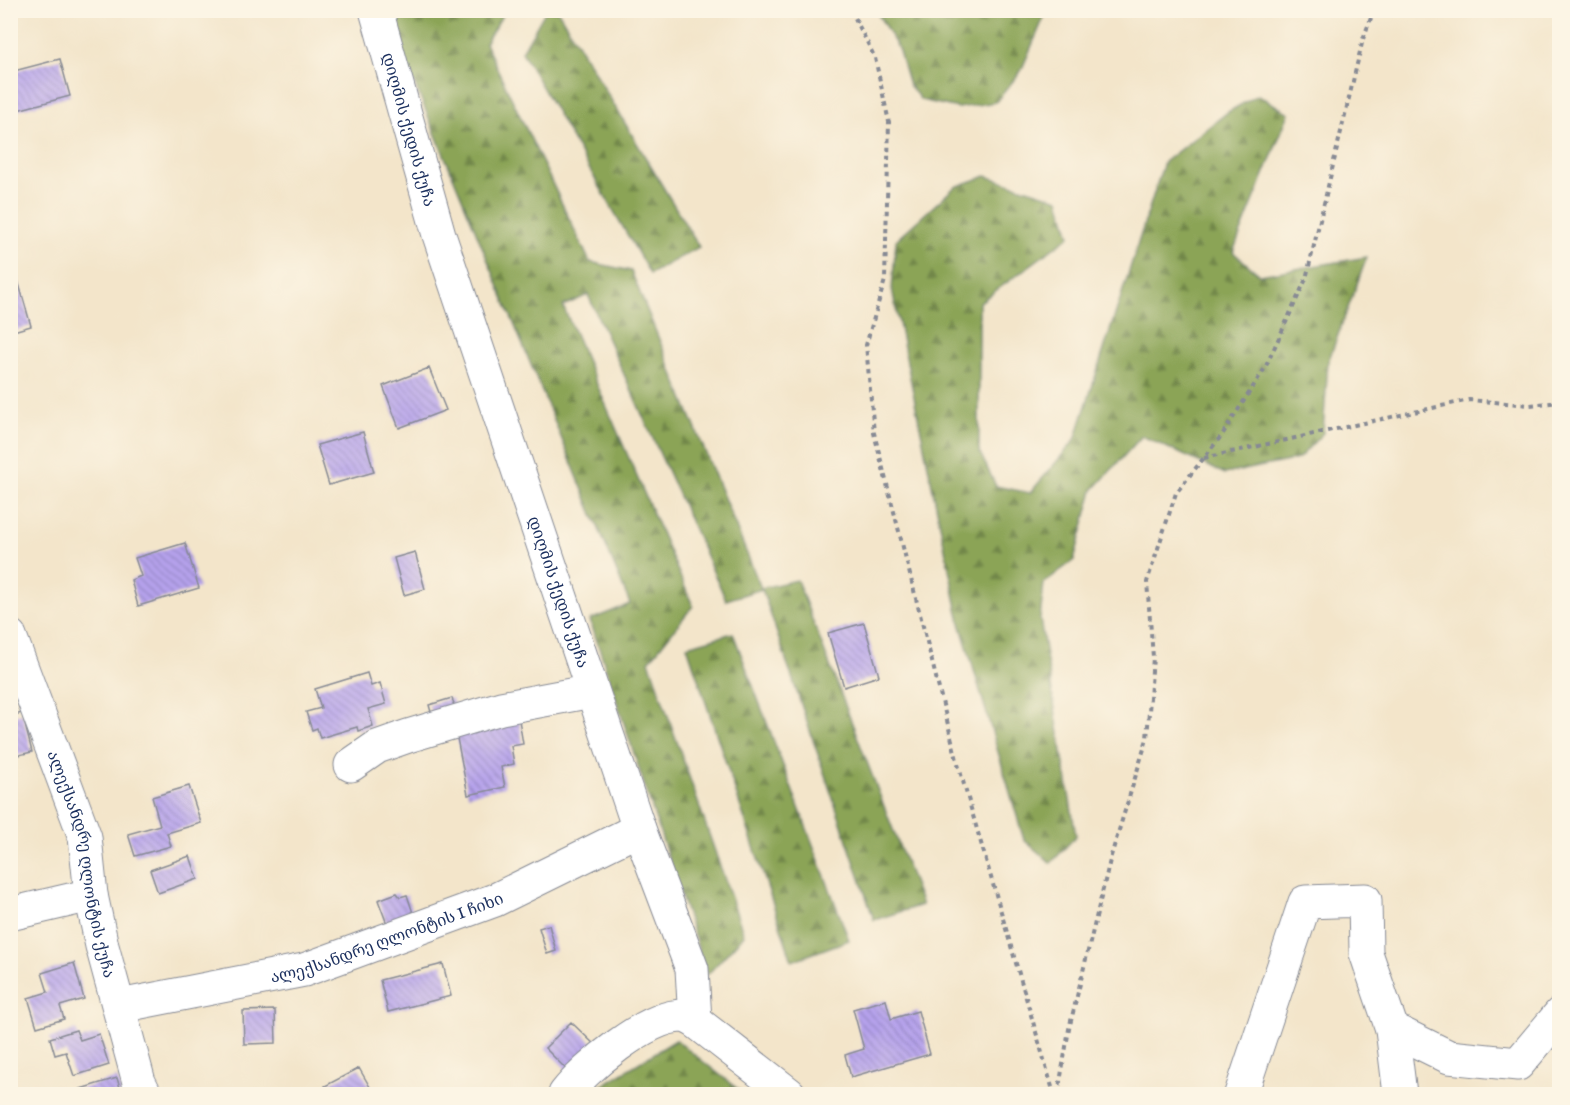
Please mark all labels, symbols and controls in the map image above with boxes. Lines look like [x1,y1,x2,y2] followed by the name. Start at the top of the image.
[376,51,439,209] street label: დიღმის ქედის ქუჩა
[522,514,592,671] street label: დიღმის ქედის ქუჩა
[42,748,118,980] street label: ალექსანდრე ღლონტის ქუჩა
[269,889,507,988] street label: ალექსანდრე ღლონტის I ჩიხი

